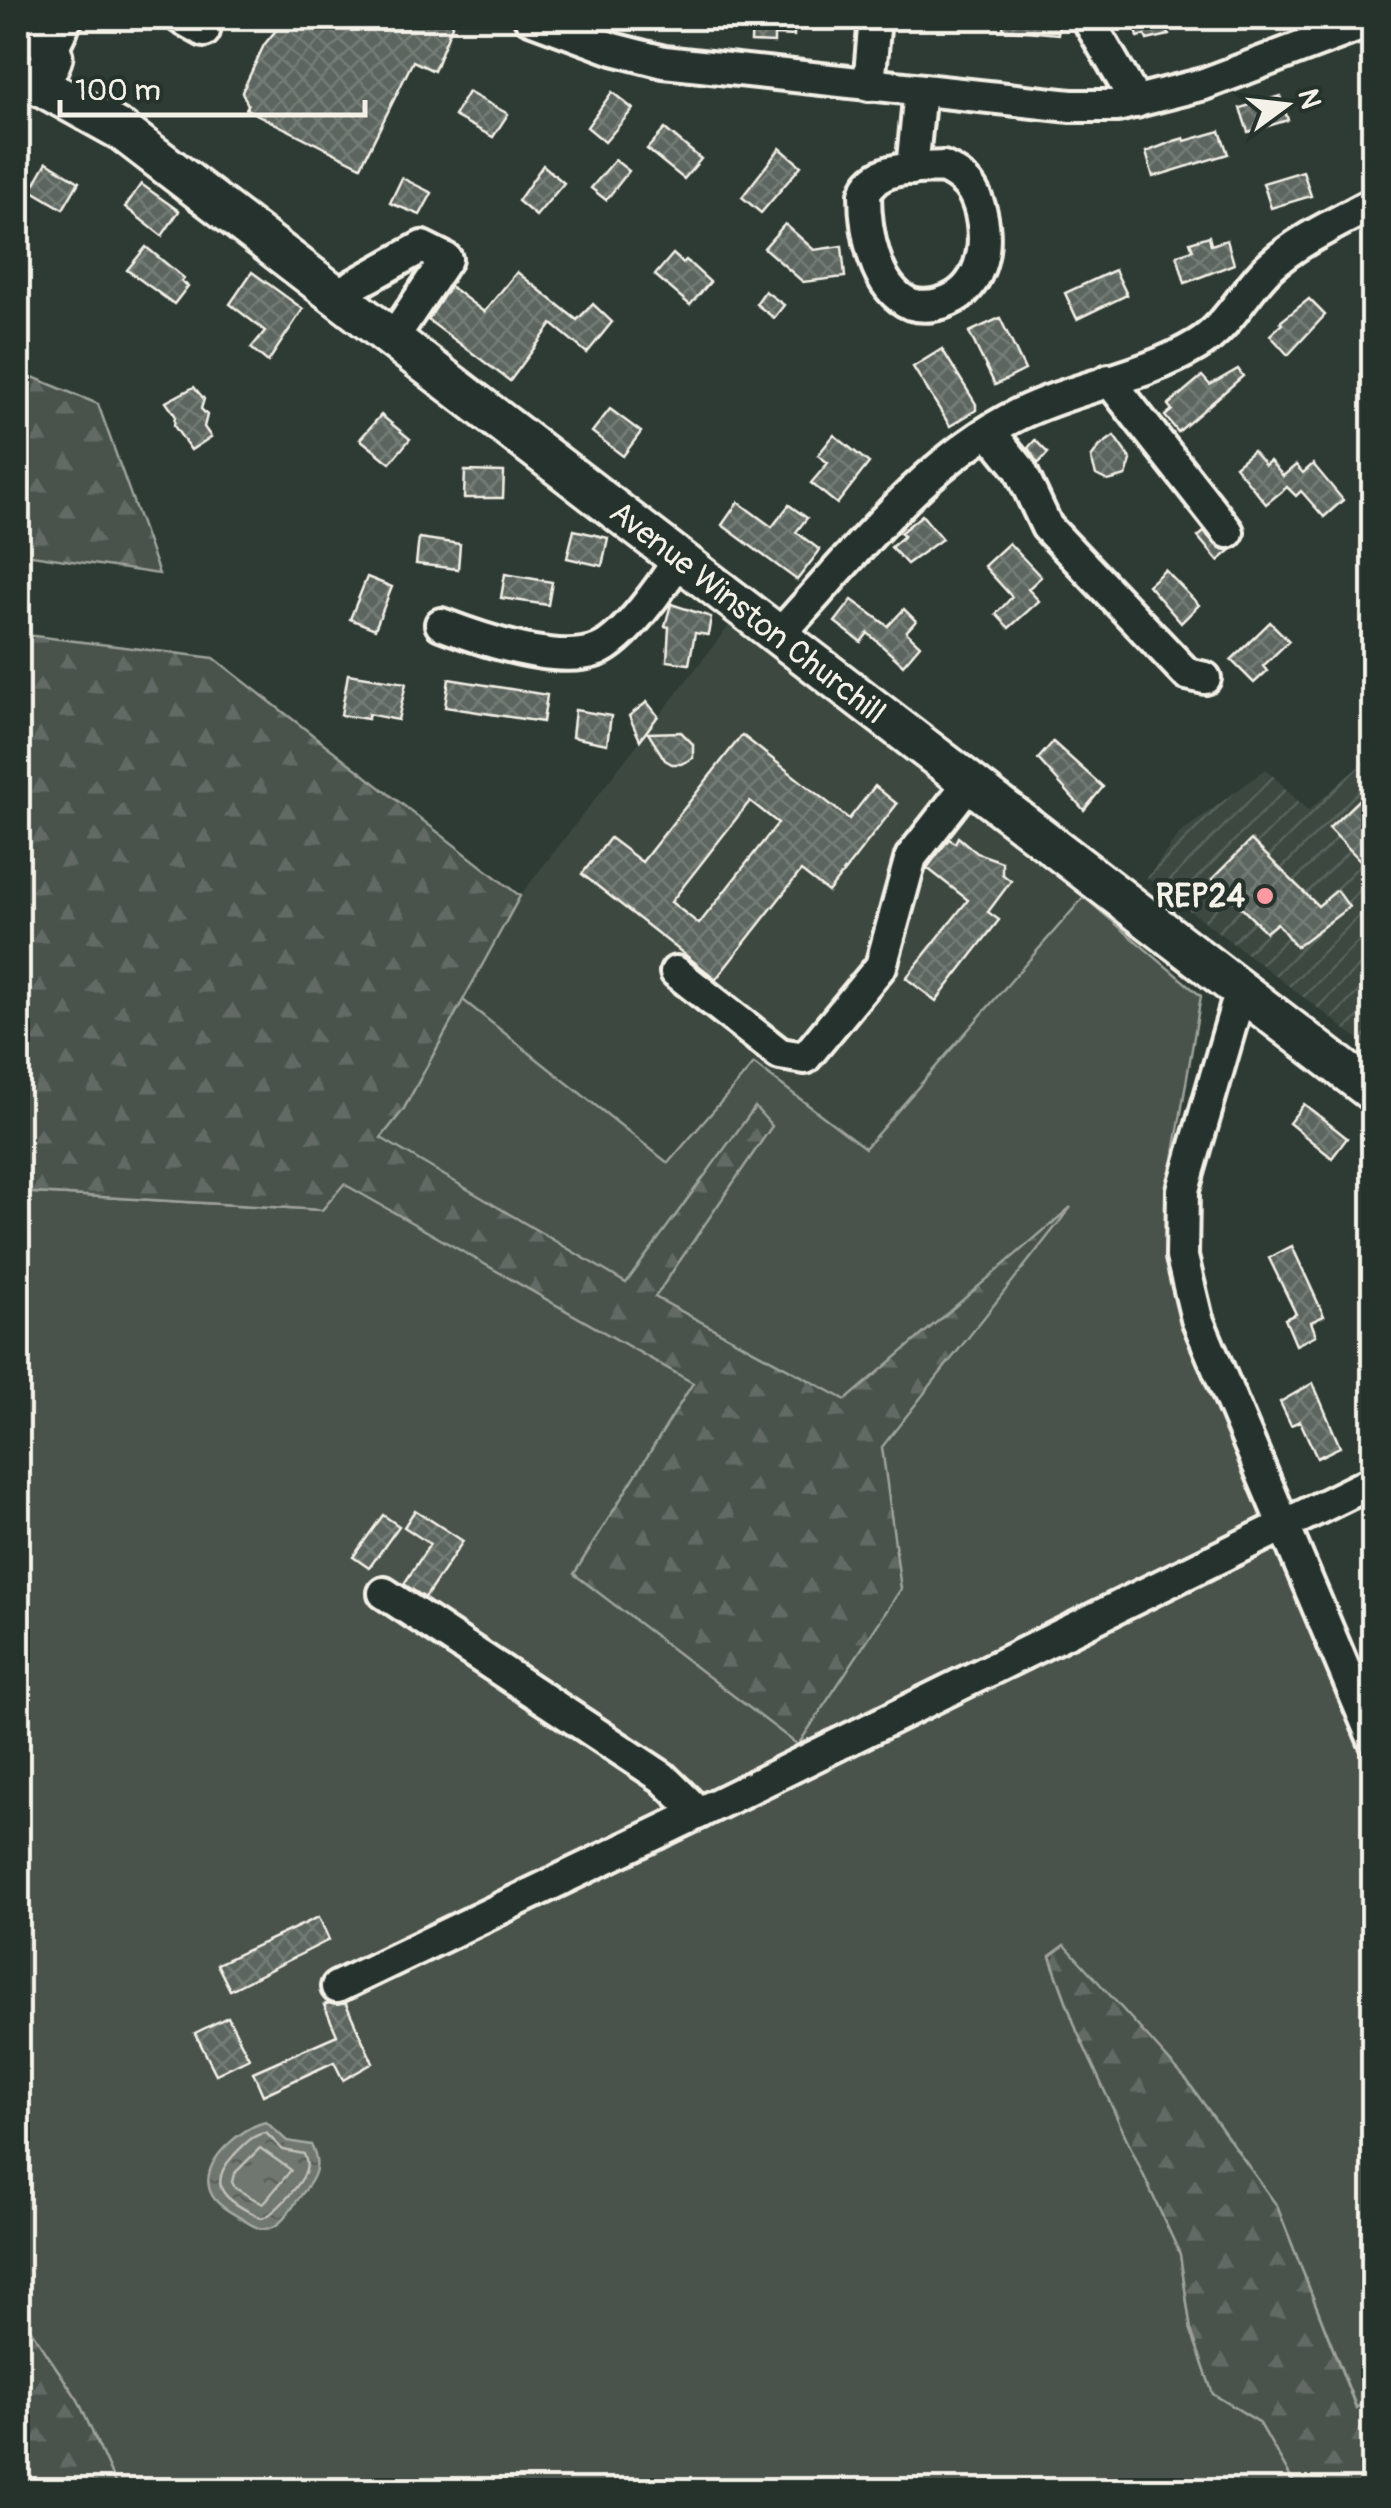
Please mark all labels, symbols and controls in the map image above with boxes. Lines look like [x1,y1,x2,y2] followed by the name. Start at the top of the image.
[60,55,365,117] scale bar
[1236,55,1336,155] north arrow
[75,72,161,109] text: 100 m
[1289,85,1328,113] text: N
[601,493,893,733] street label: Avenue Winston Churchill
[1156,877,1245,917] place label: REP24
[1254,885,1276,907] marker: REP24

